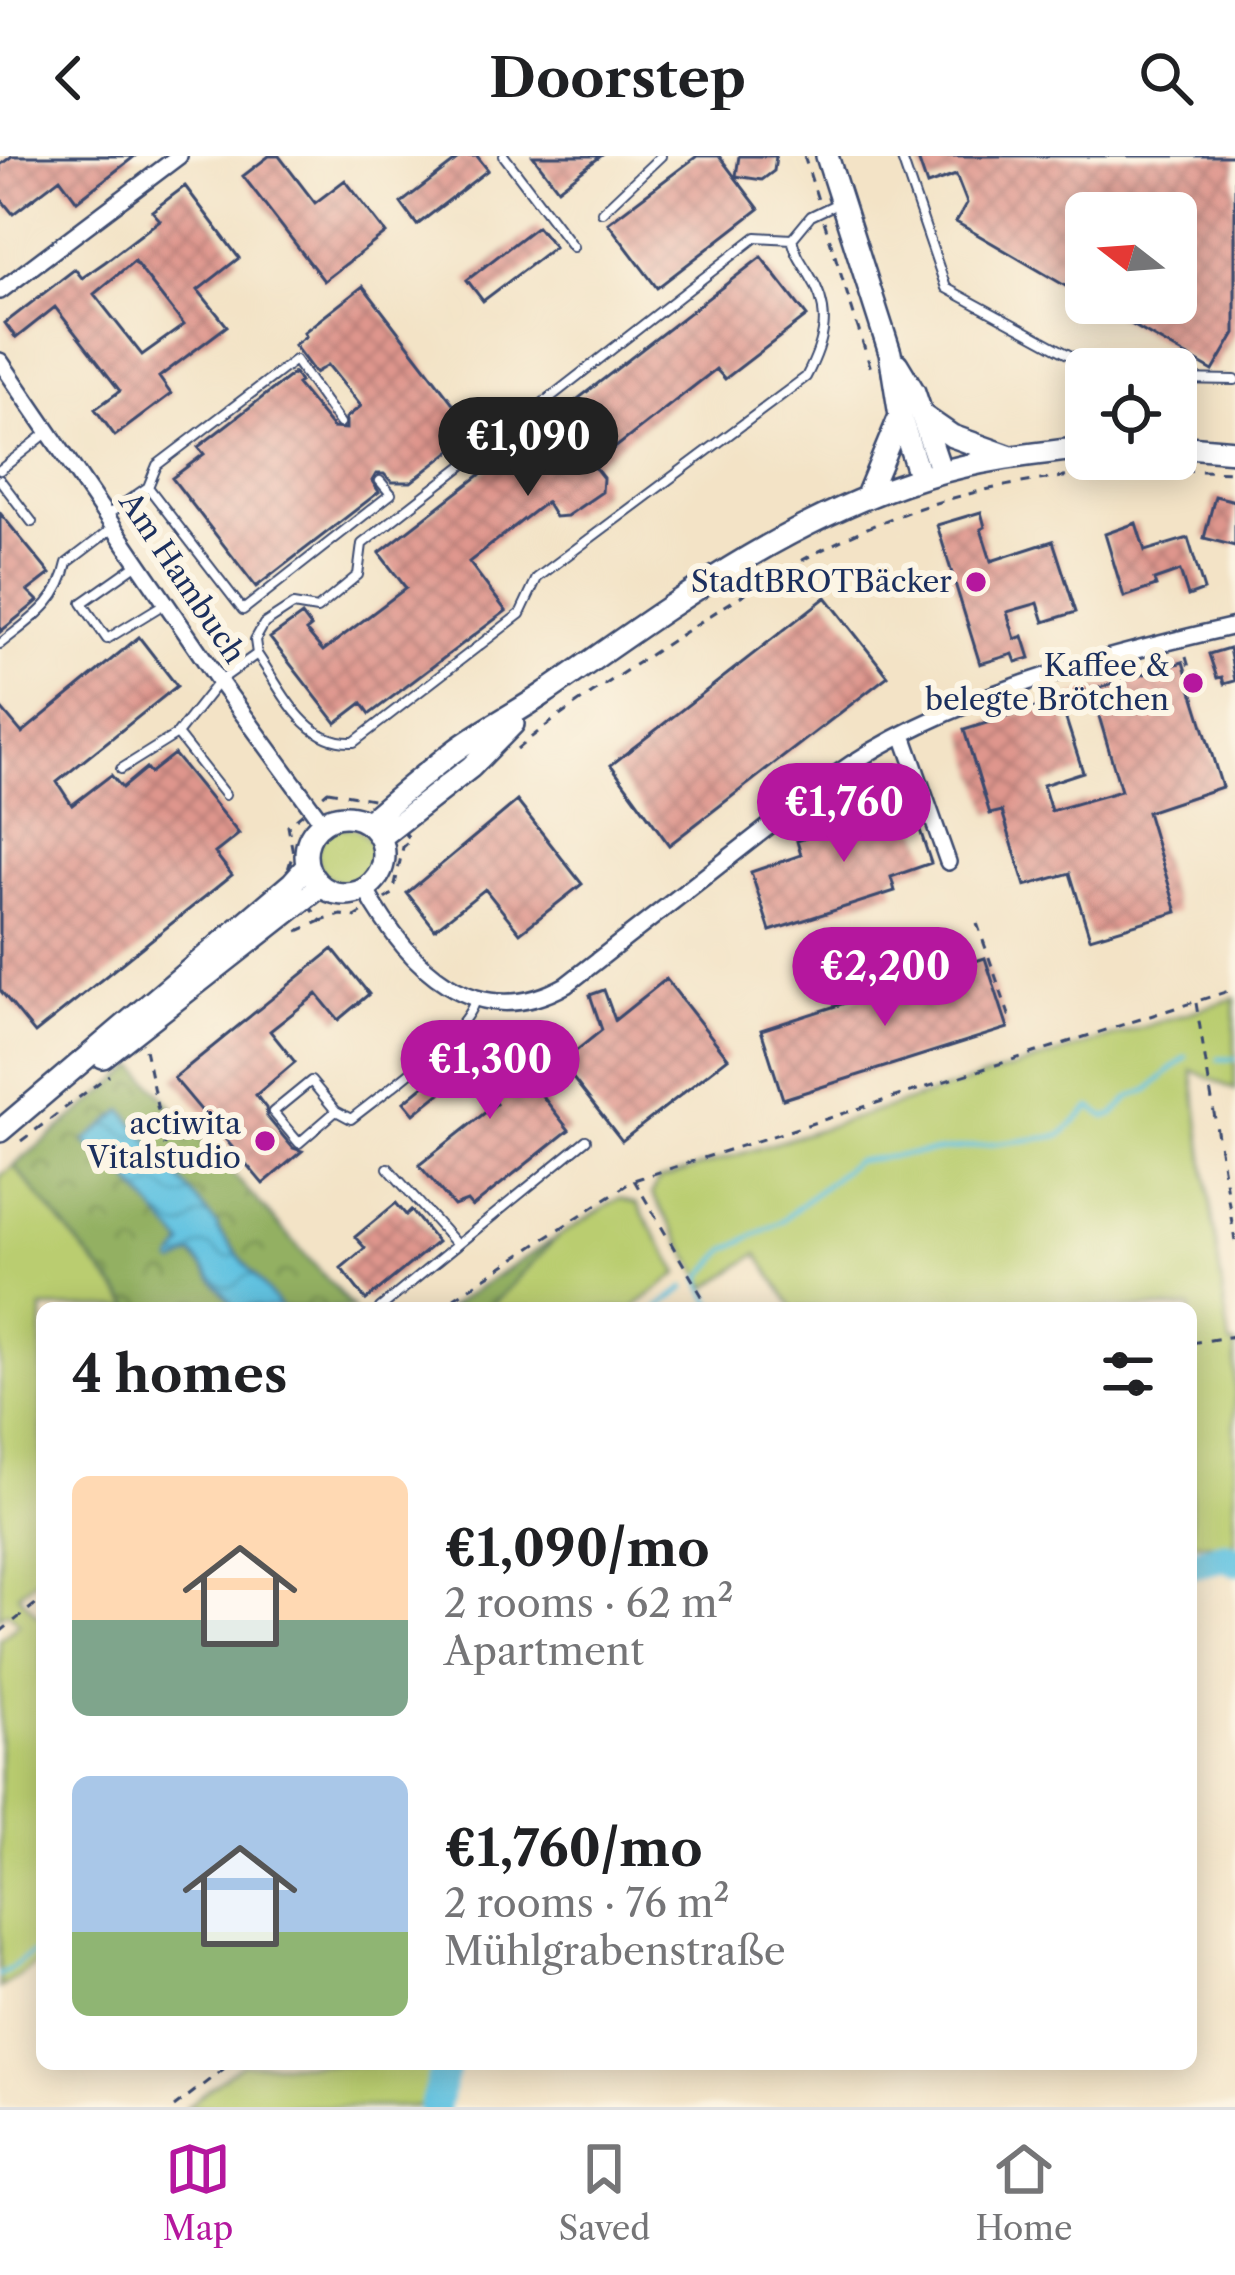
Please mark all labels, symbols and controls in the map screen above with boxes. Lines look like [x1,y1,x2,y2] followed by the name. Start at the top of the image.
[36,45,102,111] icon: back
[489,45,746,111] text: Doorstep
[1133,45,1199,111] icon: search
[1065,192,1197,324] north arrow
[1065,192,1197,480] map controls
[1065,348,1197,480] button: locate
[430,397,626,499] pin: €1,090
[465,412,591,460] text: €1,090
[111,484,253,671] street label: Am Hambuch
[691,563,952,600] place label: StadtBROTBäcker
[963,569,989,595] marker: StadtBROTBäcker
[925,647,1169,718] place label: Kaffee & belegte Brötchen
[1180,670,1206,696] marker: Kaffee & belegte Brötchen
[746,763,942,865] pin: €1,760
[784,778,904,826] text: €1,760
[787,927,983,1029] pin: €2,200
[819,942,951,990] text: €2,200
[392,1020,588,1122] pin: €1,300
[428,1035,552,1083] text: €1,300
[86,1105,241,1176] place label: actiwita Vitalstudio
[252,1128,278,1154] marker: actiwita Vitalstudio
[1095,1341,1161,1407] icon: filters
[72,1343,287,1405] text: 4 homes
[444,1517,710,1579] text: €1,090/mo
[168,1524,312,1668] icon: home
[444,1579,734,1627] text: 2 rooms · 62 m²
[444,1627,644,1675] text: Apartment
[444,1817,703,1879] text: €1,760/mo
[168,1824,312,1968] icon: home
[444,1879,730,1927] text: 2 rooms · 76 m²
[444,1927,786,1975] text: Mühlgrabenstraße
[163,2136,233,2249] tab: Map
[559,2136,650,2249] tab: Saved
[975,2136,1072,2249] tab: Home

